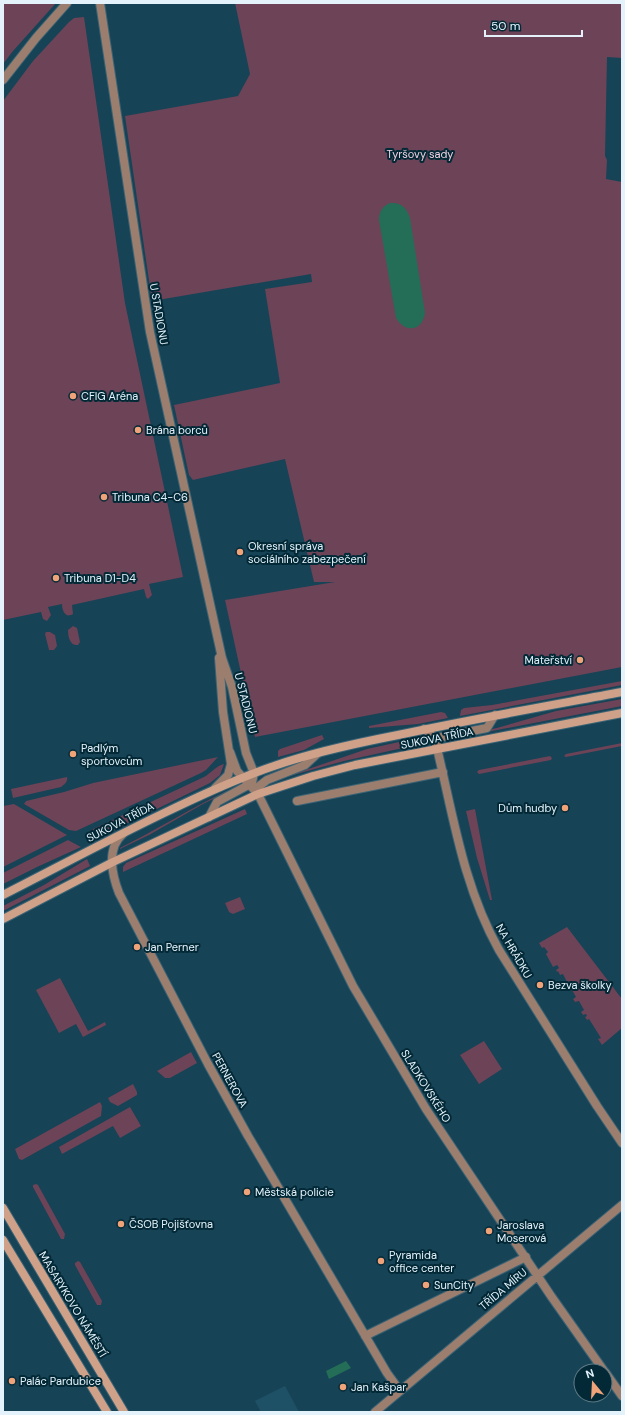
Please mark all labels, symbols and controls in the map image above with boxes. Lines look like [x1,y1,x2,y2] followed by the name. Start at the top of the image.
[485,12,582,38] scale bar
[491,18,520,34] text: 50 m
[387,147,453,161] park label: Tyršovy sady
[147,282,171,346] street label: U STADIONU
[81,389,138,403] place label: CFIG Aréna
[68,391,78,401] marker: CFIG Aréna
[146,423,208,437] place label: Brána borců
[133,425,143,435] marker: Brána borců
[112,490,188,504] place label: Tribuna C4-C6
[99,492,109,502] marker: Tribuna C4-C6
[248,539,366,566] place label: Okresní správa sociálního zabezpečení
[235,547,245,557] marker: Okresní správa sociálního zabezpečení
[64,571,136,585] place label: Tribuna D1-D4
[51,573,61,583] marker: Tribuna D1-D4
[525,653,573,667] place label: Mateřství
[575,655,585,665] marker: Mateřství
[232,671,260,735] street label: U STADIONU
[399,724,475,752] street label: SUKOVA TŘÍDA
[81,741,143,768] place label: Padlým sportovcům
[68,749,78,759] marker: Padlým sportovcům
[84,799,156,845] street label: SUKOVA TŘÍDA
[498,801,557,815] place label: Dům hudby
[560,803,570,813] marker: Dům hudby
[493,921,535,981] street label: NA HRÁDKU
[145,940,199,954] place label: Jan Perner
[132,942,142,952] marker: Jan Perner
[548,978,612,992] place label: Bezva školky
[535,980,545,990] marker: Bezva školky
[398,1047,454,1125] street label: SLADKOVSKÉHO
[209,1050,251,1110] street label: PERNEROVA
[255,1185,334,1199] place label: Městská policie
[242,1187,252,1197] marker: Městská policie
[129,1217,213,1231] place label: ČSOB Pojišťovna
[497,1218,546,1245] place label: Jaroslava Moserová
[116,1219,126,1229] marker: ČSOB Pojišťovna
[484,1226,494,1236] marker: Jaroslava Moserová
[389,1248,454,1275] place label: Pyramida office center
[36,1249,110,1360] street label: MASARYKOVO NÁMĚSTÍ
[376,1256,386,1266] marker: Pyramida office center
[476,1265,530,1313] street label: TŘÍDA MÍRU
[434,1278,474,1292] place label: SunCity
[421,1280,431,1290] marker: SunCity
[573,1363,613,1403] north arrow
[584,1366,596,1381] text: N
[20,1374,101,1388] place label: Palác Pardubice
[7,1376,17,1386] marker: Palác Pardubice
[351,1380,406,1394] place label: Jan Kašpar
[338,1382,348,1392] marker: Jan Kašpar

